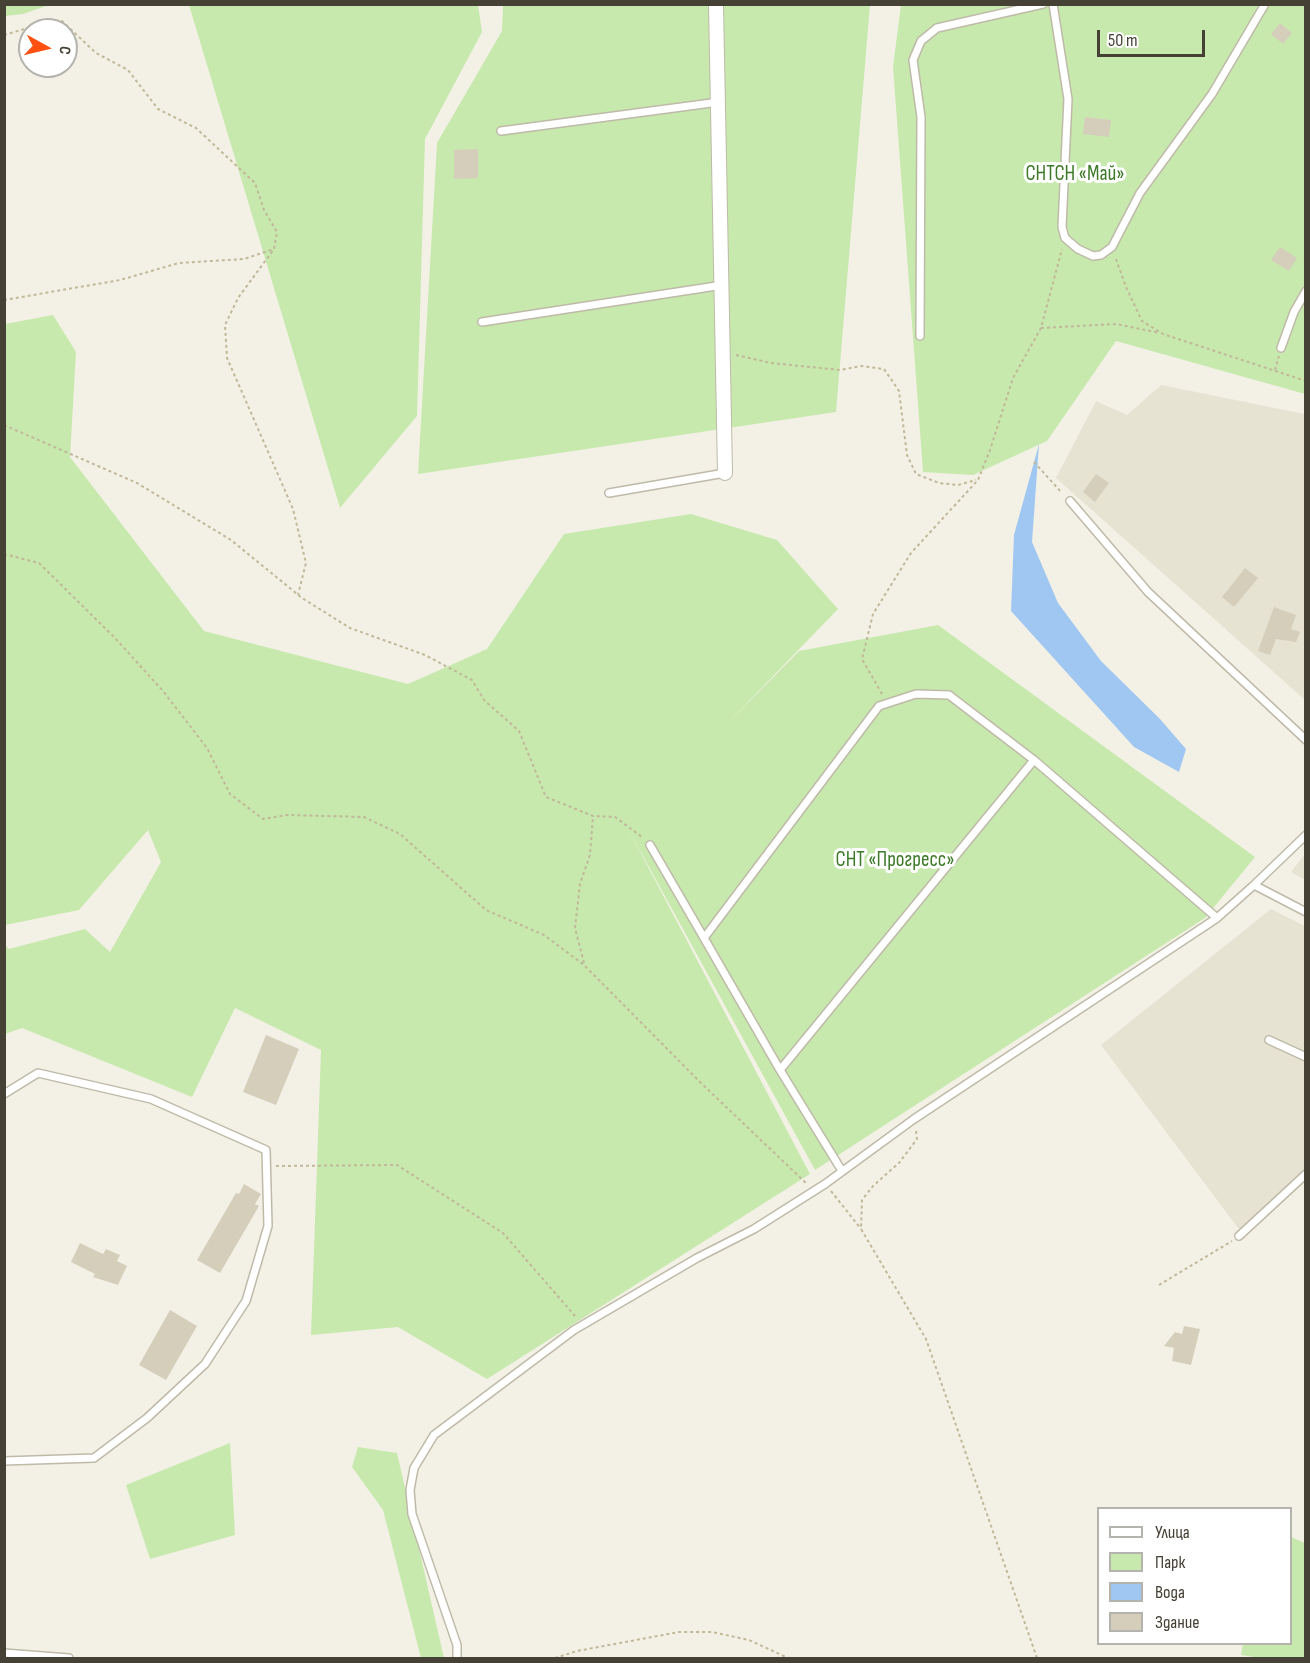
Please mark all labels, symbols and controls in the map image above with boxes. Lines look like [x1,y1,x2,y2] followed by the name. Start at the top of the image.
[18,18,78,78] north arrow
[1100,18,1208,56] scale bar
[1108,30,1138,51] text: 50 m
[54,45,74,56] text: С
[1025,162,1125,188] park label: СНТСН «Май»
[835,848,955,874] park label: СНТ «Прогресс»
[1097,1507,1292,1645] legend
[1155,1522,1190,1543] text: Улица
[1155,1552,1185,1573] text: Парк
[1155,1582,1185,1603] text: Вода
[1155,1612,1200,1633] text: Здание

